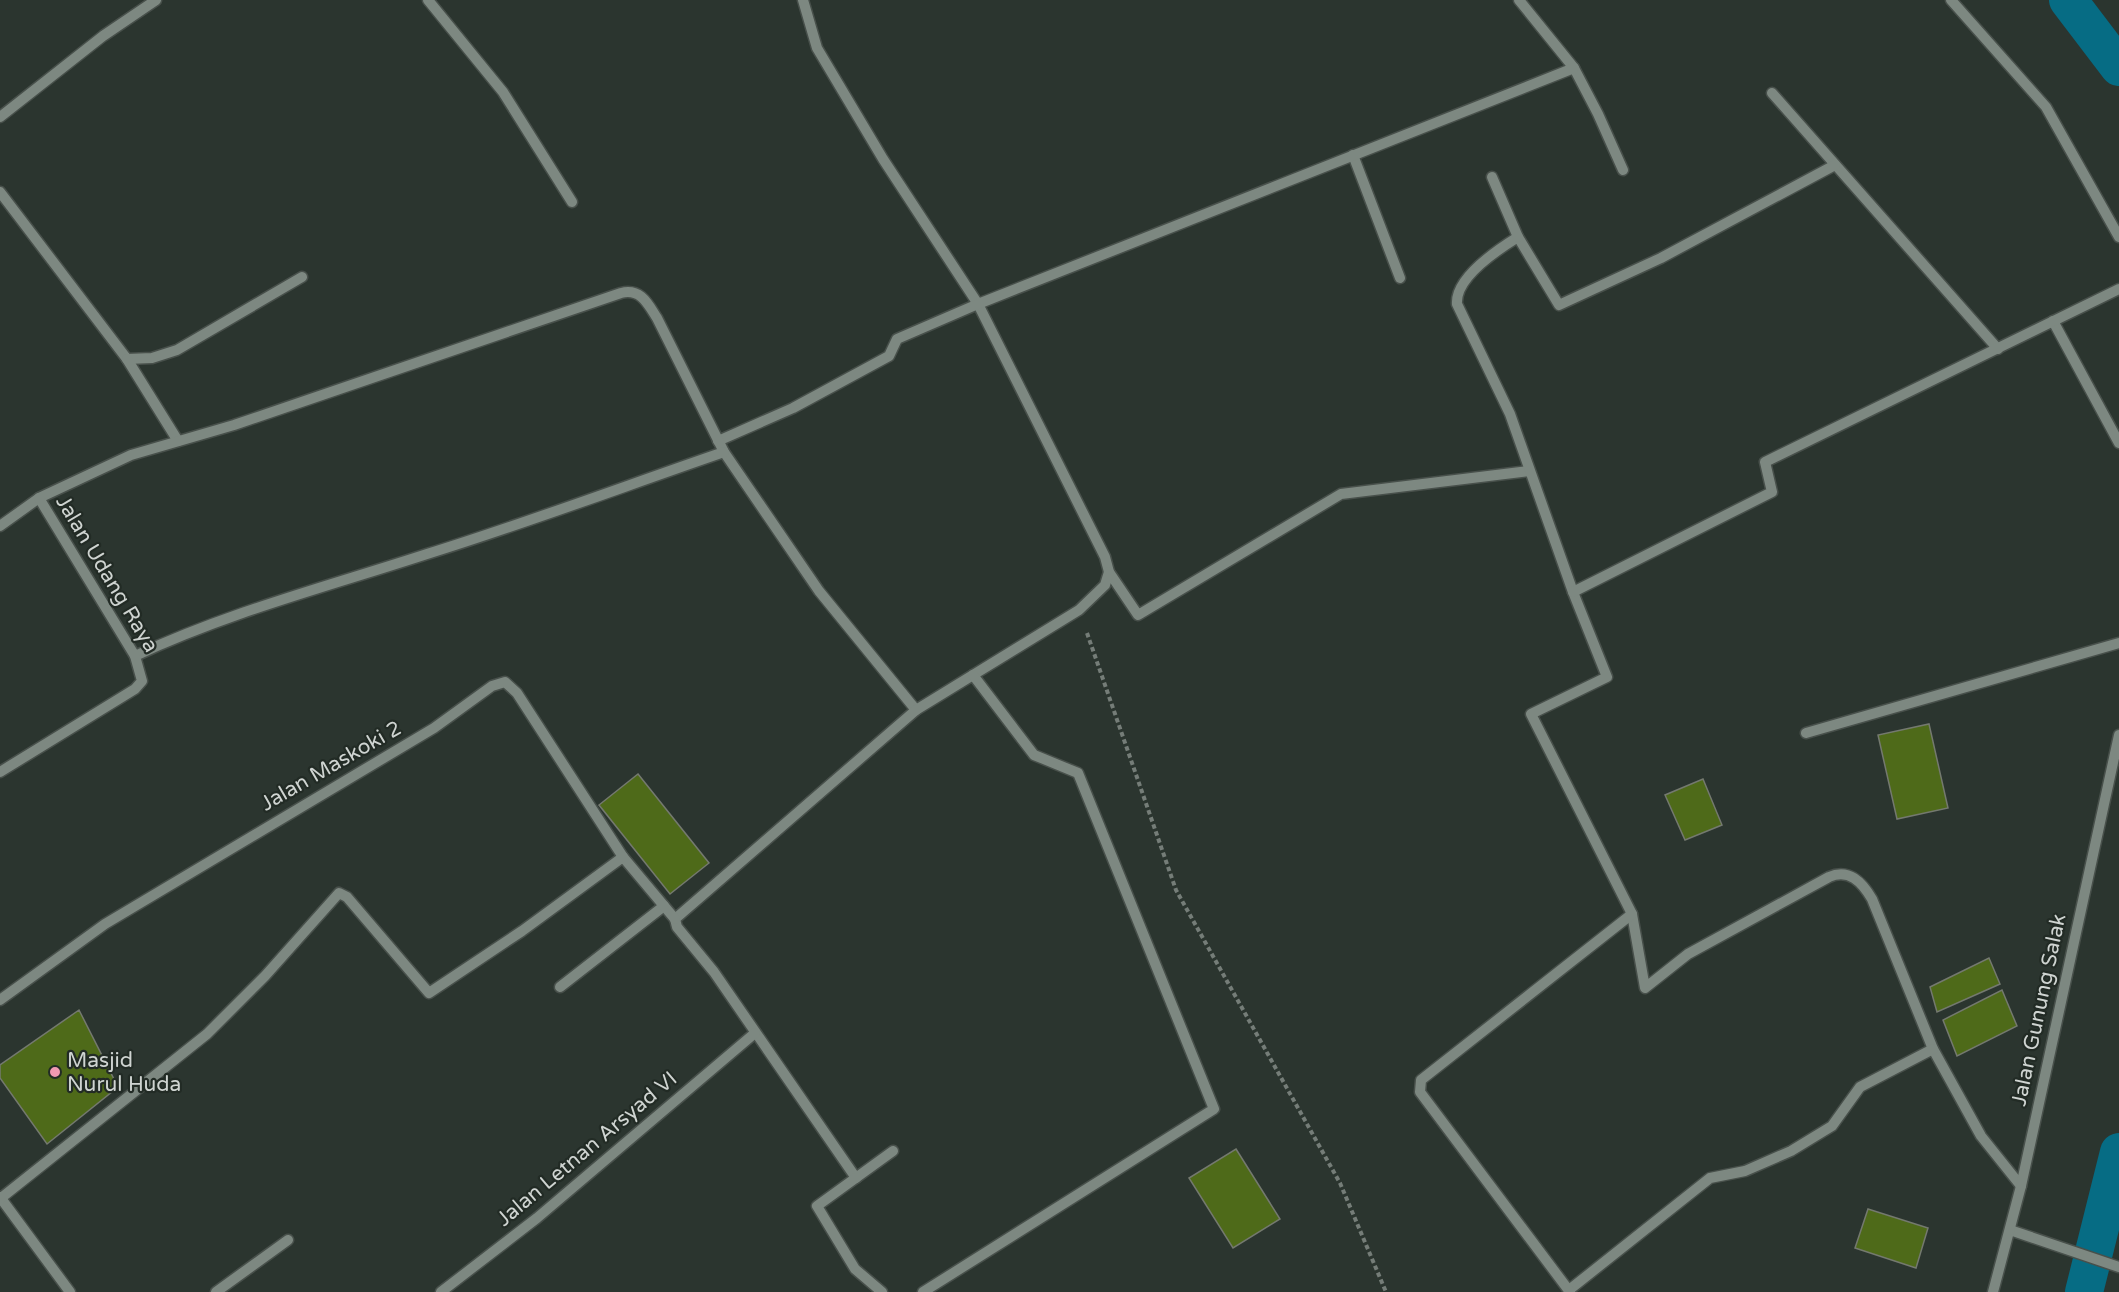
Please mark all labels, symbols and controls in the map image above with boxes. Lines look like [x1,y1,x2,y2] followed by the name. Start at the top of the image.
[50,491,164,657] street label: Jalan Udang Raya
[256,716,406,816] street label: Jalan Maskoki 2
[2006,912,2072,1108] street label: Jalan Gunung Salak
[67,1048,181,1097] place label: Masjid Nurul Huda
[48,1065,62,1079] marker: Masjid Nurul Huda
[492,1066,682,1232] street label: Jalan Letnan Arsyad VI

